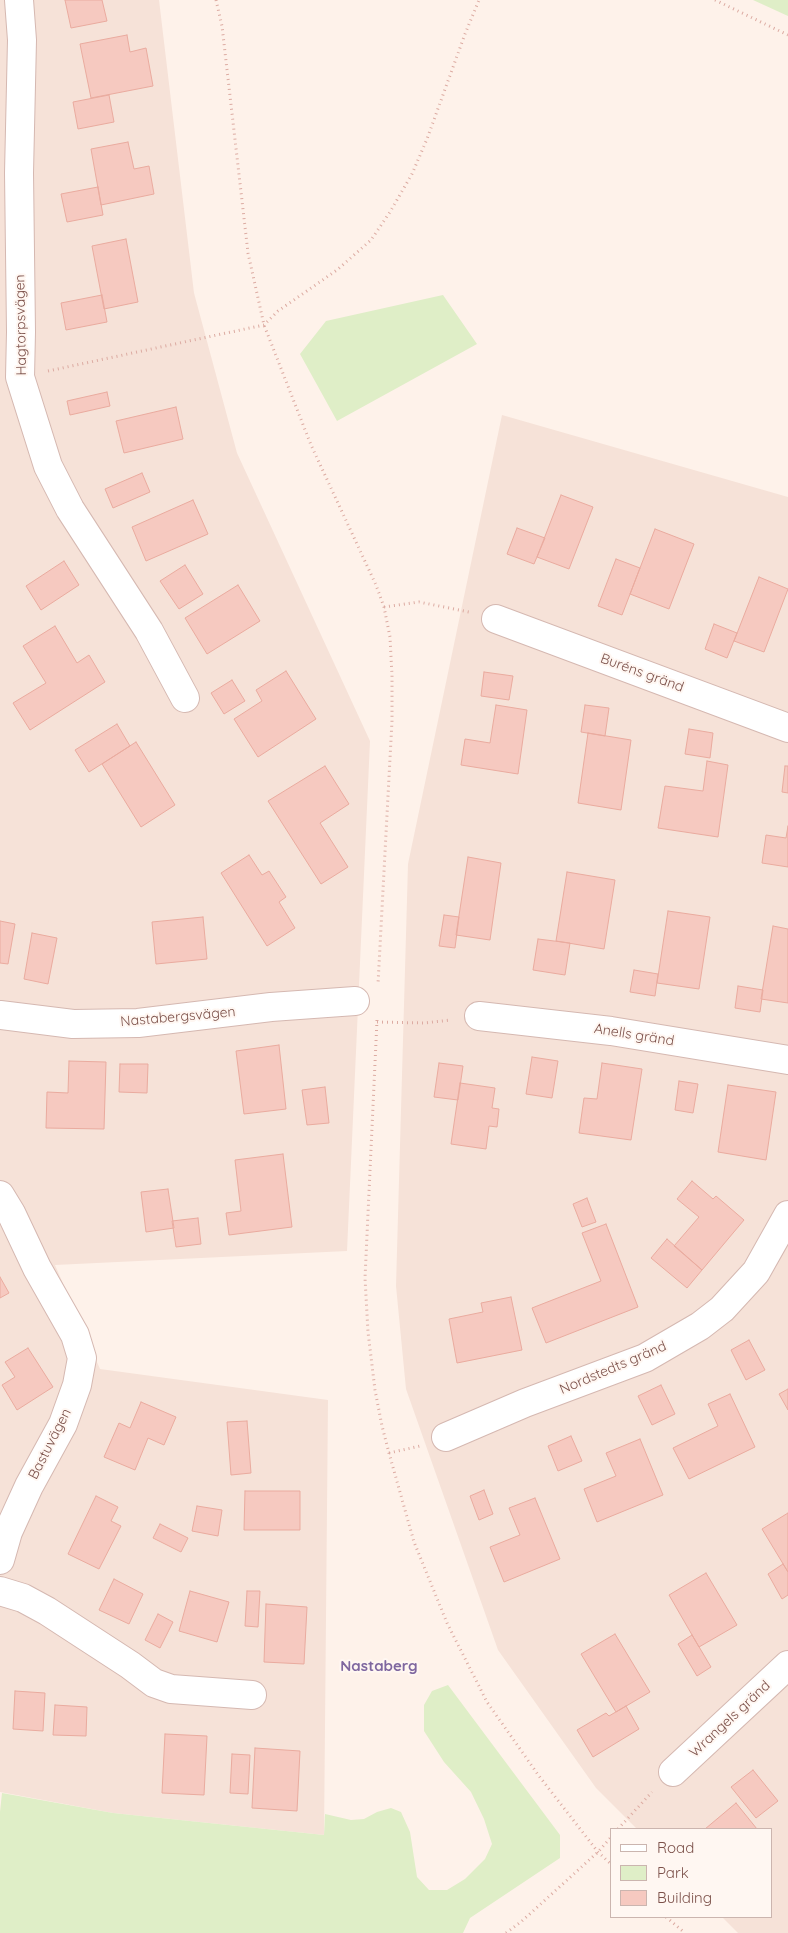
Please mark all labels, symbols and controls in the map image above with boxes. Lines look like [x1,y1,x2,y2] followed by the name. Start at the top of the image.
[12,274,30,376] street label: Hagtorpsvägen
[598,650,686,696] street label: Buréns gränd
[120,1004,236,1030] street label: Nastabergsvägen
[593,1020,675,1050] street label: Anells gränd
[557,1338,669,1398] street label: Nordstedts gränd
[25,1406,75,1482] street label: Bastuvägen
[340,1657,418,1675] district label: Nastaberg
[686,1677,774,1761] street label: Wrangels gränd
[610,1828,773,1918] legend
[657,1838,694,1857] text: Road
[657,1863,689,1882] text: Park
[657,1888,712,1907] text: Building

